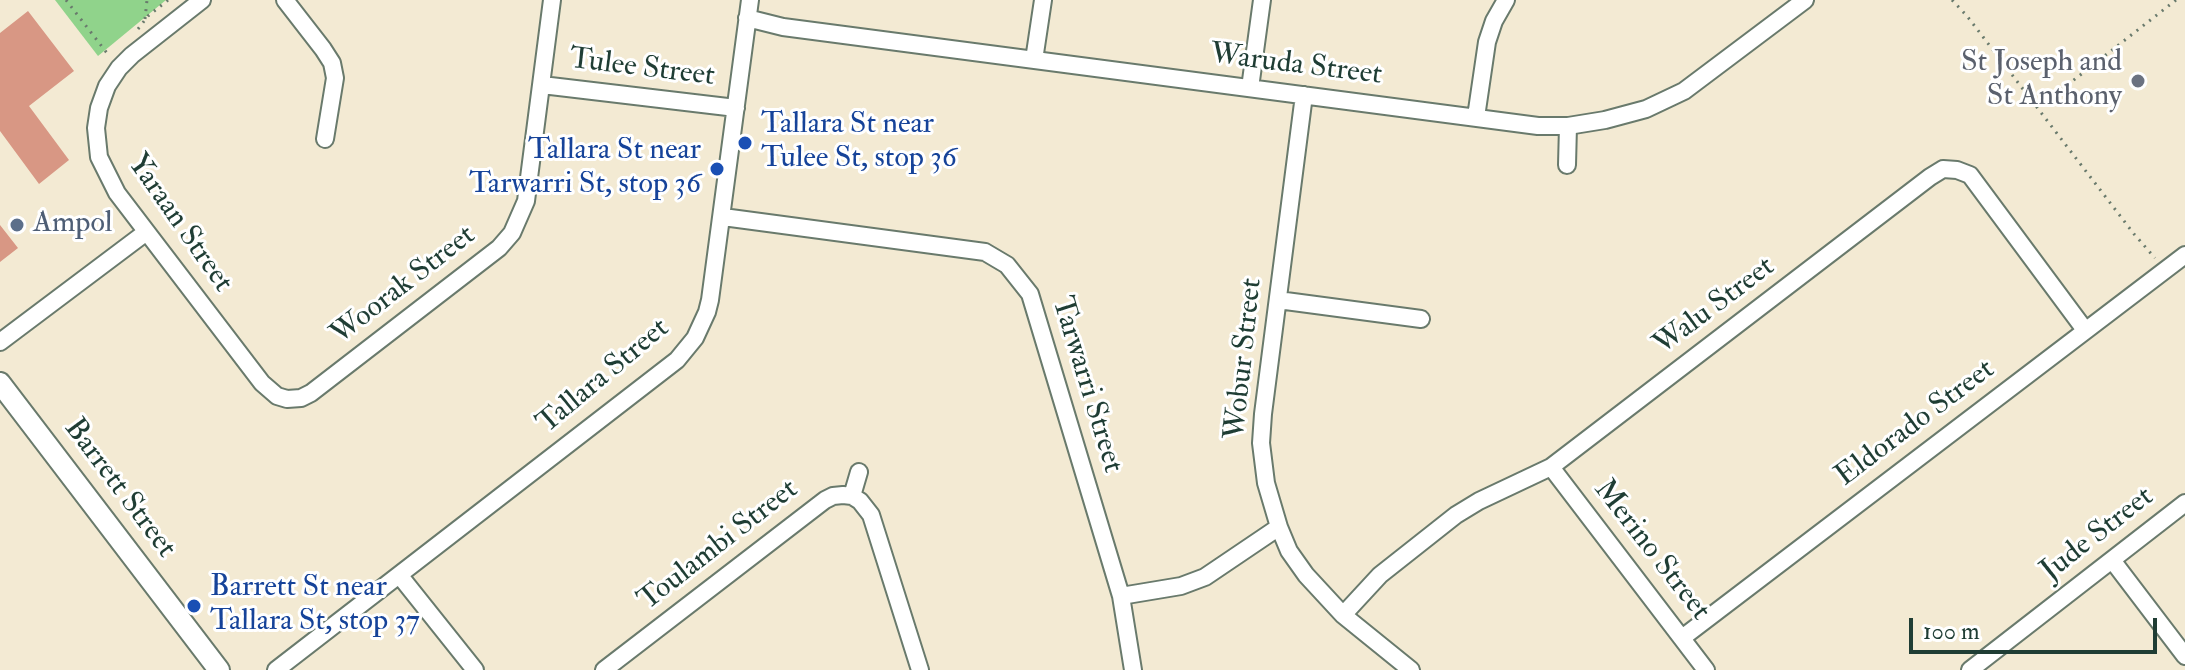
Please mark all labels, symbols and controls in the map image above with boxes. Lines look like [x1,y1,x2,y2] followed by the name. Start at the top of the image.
[1208,38,1384,94] street label: Waruda Street
[567,42,717,96] street label: Tulee Street
[1961,46,2122,116] place label: St Joseph and St Anthony
[2129,72,2147,90] marker: St Joseph and St Anthony
[761,108,957,178] place label: Tallara St near Tulee St, stop 36
[469,134,701,204] place label: Tallara St near Tarwarri St, stop 36
[736,134,754,152] marker: Tallara St near Tulee St, stop 36
[118,148,240,300] street label: Yaraan Street
[708,160,726,178] marker: Tallara St near Tarwarri St, stop 36
[33,207,112,243] place label: Ampol
[8,216,26,234] marker: Ampol
[325,218,483,354] street label: Woorak Street
[1647,250,1783,364] street label: Walu Street
[1219,276,1271,442] street label: Wobur Street
[1042,293,1130,477] street label: Tarwarri Street
[531,311,677,443] street label: Tallara Street
[1829,353,2003,495] street label: Eldorado Street
[55,412,183,566] street label: Barrett Street
[632,472,806,620] street label: Toulambi Street
[1585,473,1717,629] street label: Merino Street
[2035,480,2161,590] street label: Jude Street
[210,571,420,642] place label: Barrett St near Tallara St, stop 37
[185,597,203,615] marker: Barrett St near Tallara St, stop 37
[1913,602,2161,652] scale bar
[1923,616,1980,647] text: 100 m

